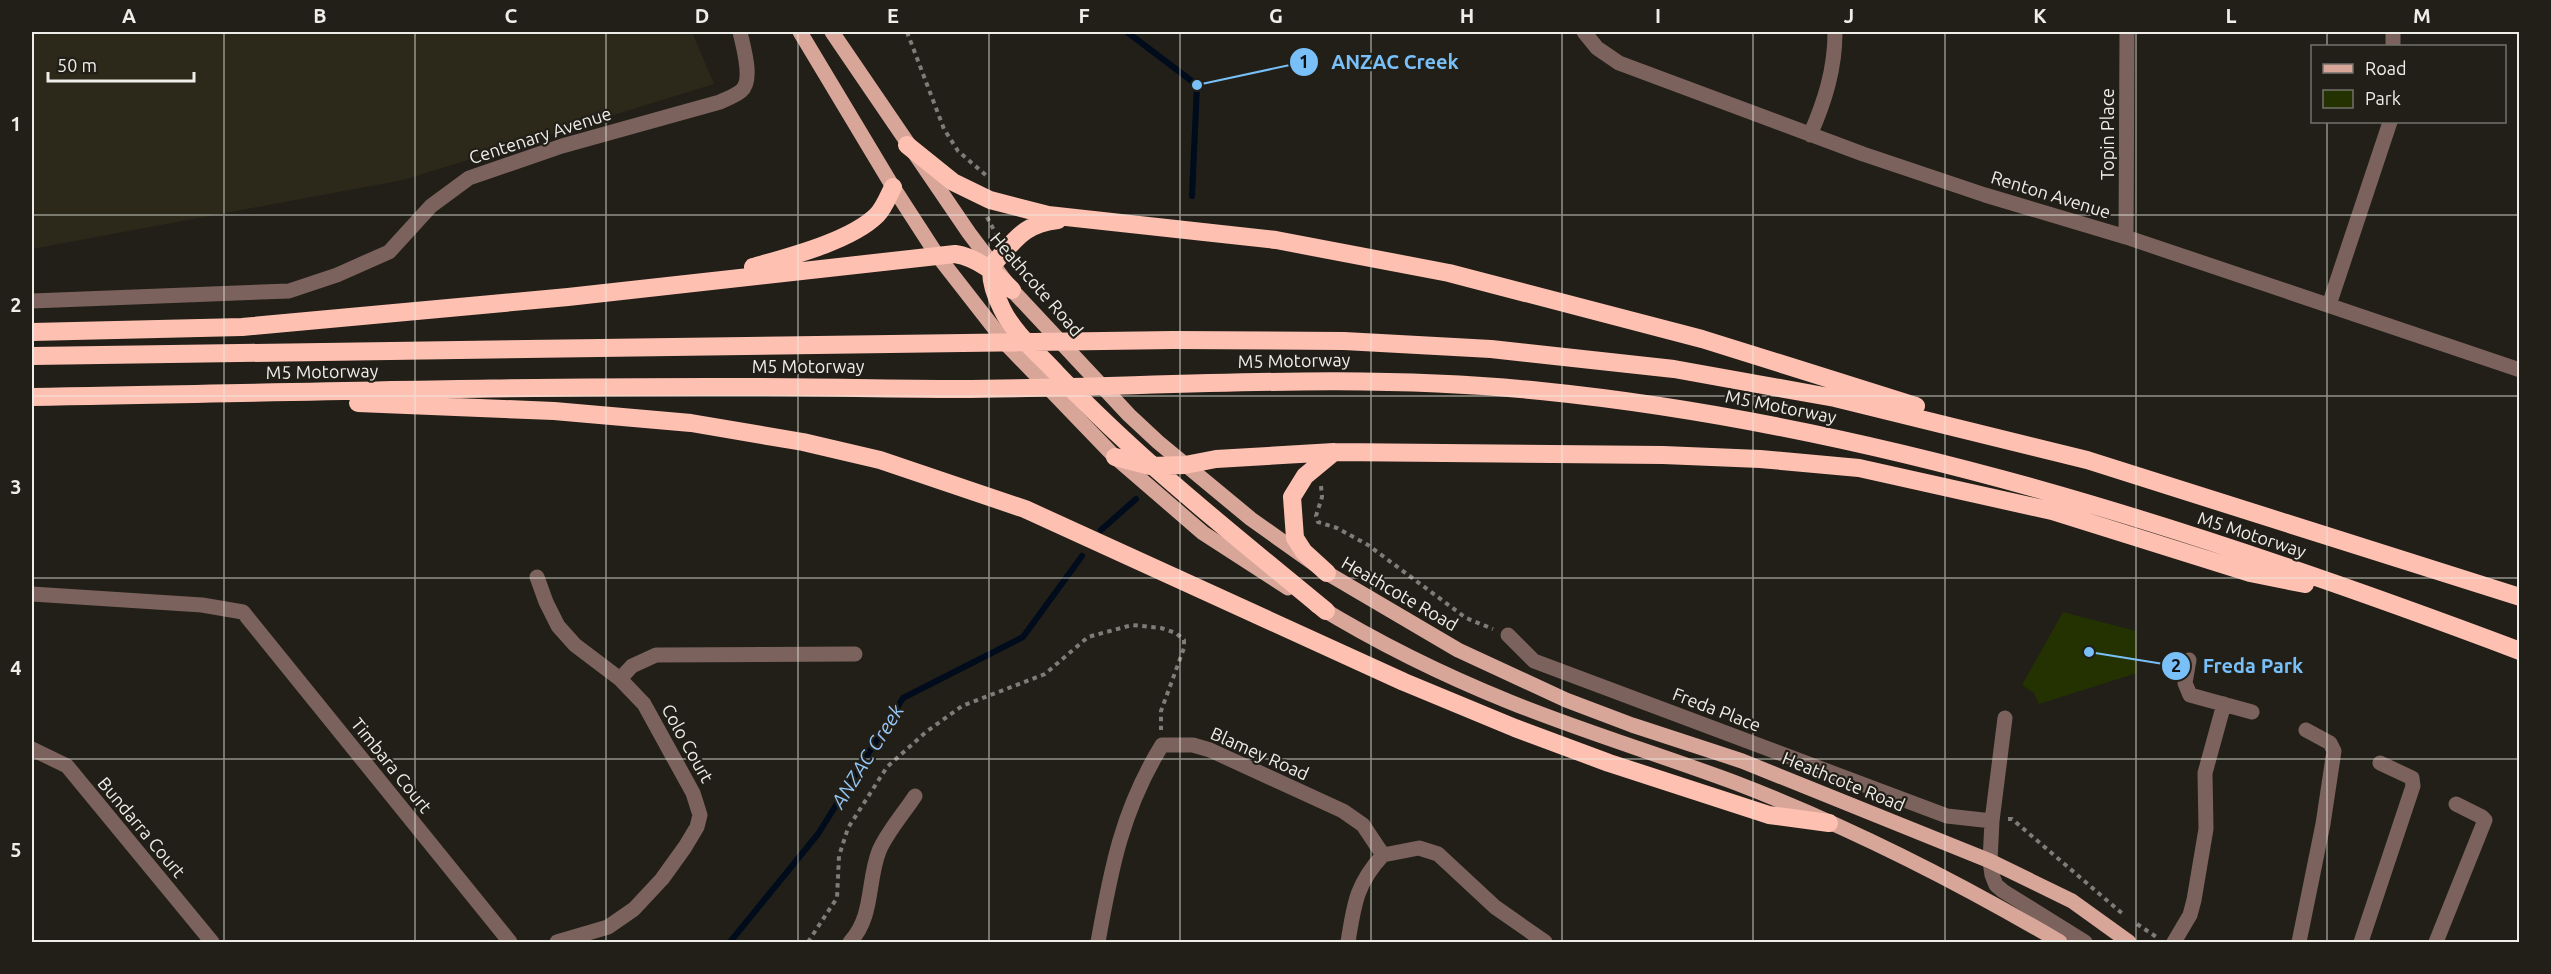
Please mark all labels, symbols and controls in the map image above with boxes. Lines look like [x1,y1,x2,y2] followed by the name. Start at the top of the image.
[122,4,136,27] text: A
[313,4,327,27] text: B
[505,4,518,27] text: C
[695,4,709,27] text: D
[887,4,899,27] text: E
[1078,4,1090,27] text: F
[1269,4,1283,27] text: G
[1460,4,1474,27] text: H
[1655,4,1661,27] text: I
[1844,4,1854,27] text: J
[2033,4,2047,27] text: K
[2226,4,2237,27] text: L
[2413,4,2431,27] text: M
[1289,43,1470,81] callout: ANZAC Creek
[48,45,194,83] scale bar
[2311,45,2506,123] legend
[1331,50,1459,73] text: ANZAC Creek
[1299,51,1309,71] text: 1
[57,55,97,75] text: 50 m
[2365,58,2407,78] text: Road
[2097,88,2117,180] street label: Topin Place
[2365,88,2401,108] text: Park
[466,103,614,167] street label: Centenary Avenue
[10,112,22,135] text: 1
[1989,166,2113,222] street label: Renton Avenue
[987,228,1087,340] street label: Heathcote Road
[10,293,22,316] text: 2
[1237,349,1351,371] street label: M5 Motorway
[752,356,865,376] street label: M5 Motorway
[265,360,379,382] street label: M5 Motorway
[1724,385,1839,427] street label: M5 Motorway
[10,475,22,498] text: 3
[2195,507,2309,561] street label: M5 Motorway
[1338,552,1462,634] street label: Heathcote Road
[2161,647,2315,685] callout: Freda Park
[2203,654,2303,677] text: Freda Park
[2171,655,2181,675] text: 2
[10,656,22,679] text: 4
[1670,683,1764,735] street label: Freda Place
[825,699,908,813] water label: ANZAC Creek
[658,700,718,786] street label: Colo Court
[348,714,436,816] street label: Timbara Court
[1208,722,1312,784] street label: Blamey Road
[1780,747,1908,815] street label: Heathcote Road
[94,773,190,881] street label: Bundarra Court
[10,838,22,861] text: 5

